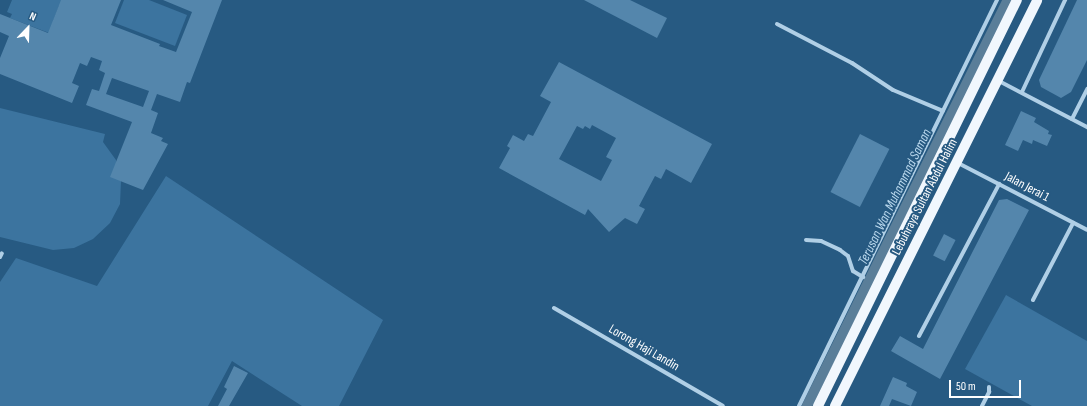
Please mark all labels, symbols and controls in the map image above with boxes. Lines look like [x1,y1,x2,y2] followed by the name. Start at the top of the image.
[8,8,48,48] north arrow
[28,9,38,24] text: N
[855,126,935,268] water label: Terusan Wan Muhammad Saman
[889,136,961,258] street label: Lebuhraya Sultan Abdul Halim
[1002,169,1052,205] street label: Jalan Jerai 1
[606,321,682,375] street label: Lorong Haji Landin
[951,372,1023,398] scale bar
[956,379,976,394] text: 50 m

